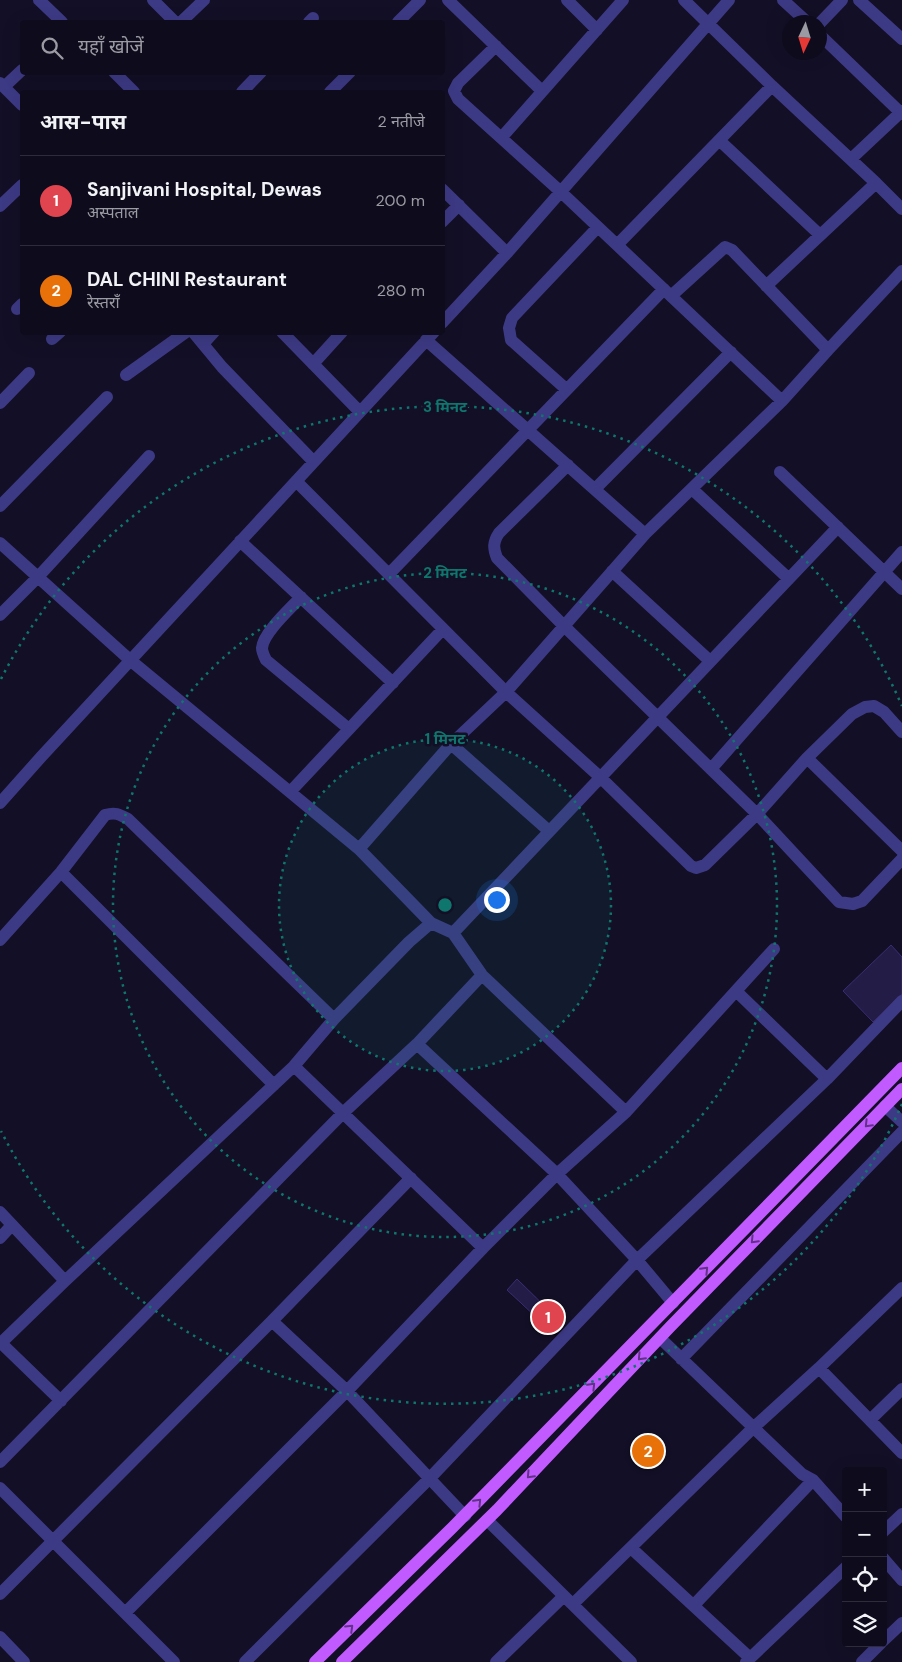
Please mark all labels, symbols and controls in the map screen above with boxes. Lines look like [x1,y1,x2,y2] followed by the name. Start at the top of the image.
[782,15,827,60] north arrow
[20,20,445,75] search box
[38,34,66,62] icon: search
[78,34,144,59] text: यहाँ खोजें
[40,108,126,136] text: आस-पास
[378,111,425,132] text: 2 नतीजे
[87,177,322,202] text: Sanjivani Hospital, Dewas
[53,190,59,211] text: 1
[376,190,425,211] text: 200 m
[87,202,139,223] text: अस्पताल
[87,267,287,292] text: DAL CHINI Restaurant
[51,280,61,301] text: 2
[377,280,425,301] text: 280 m
[87,292,120,313] text: रेस्तराँ
[423,397,468,417] text: 3 मिनट
[423,563,468,583] text: 2 मिनट
[425,729,466,749] text: 1 मिनट
[484,887,510,913] your location
[436,896,454,914] centre of rings
[865,1118,874,1127] one-way arrow
[751,1234,760,1243] one-way arrow
[699,1266,708,1275] one-way arrow
[532,1298,564,1336] pin: 1
[638,1351,647,1360] one-way arrow
[586,1382,595,1391] one-way arrow
[632,1432,664,1470] pin: 2
[842,1467,887,1647] map controls
[842,1467,887,1512] button: +
[527,1470,536,1479] one-way arrow
[472,1499,481,1508] one-way arrow
[842,1512,887,1557] button: −
[842,1557,887,1602] button: locate
[842,1602,887,1647] button: layers
[344,1625,353,1634] one-way arrow

